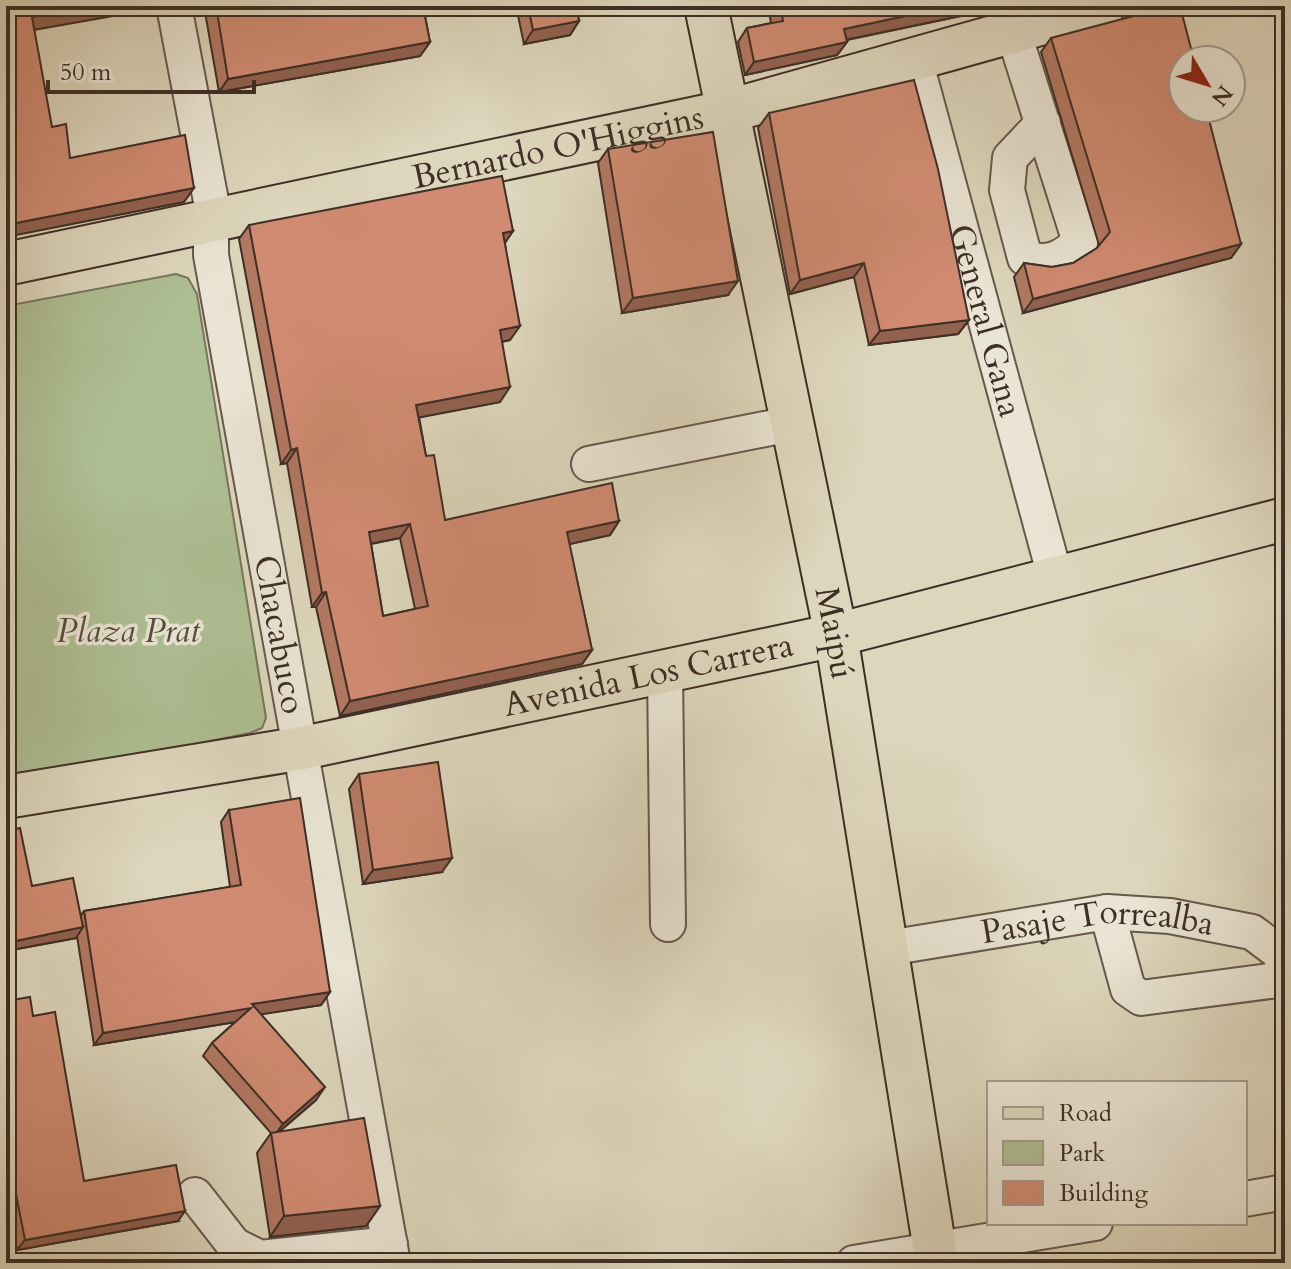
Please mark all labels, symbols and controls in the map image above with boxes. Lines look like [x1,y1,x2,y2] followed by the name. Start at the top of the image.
[48,44,254,94] scale bar
[1167,44,1247,124] north arrow
[60,56,112,89] text: 50 m
[1204,79,1240,112] text: N
[408,94,708,201] street label: Bernardo O'Higgins
[938,219,1034,422] street label: General Gana
[243,551,316,717] street label: Chacabuco
[804,583,866,682] street label: Maipú
[56,608,201,654] park label: Plaza Prat
[499,622,798,728] street label: Avenida Los Carrera
[978,889,1218,955] street label: Pasaje Torrealba
[987,1081,1247,1225] legend
[1059,1097,1112,1130] text: Road
[1059,1137,1105,1170] text: Park
[1059,1177,1149,1210] text: Building

